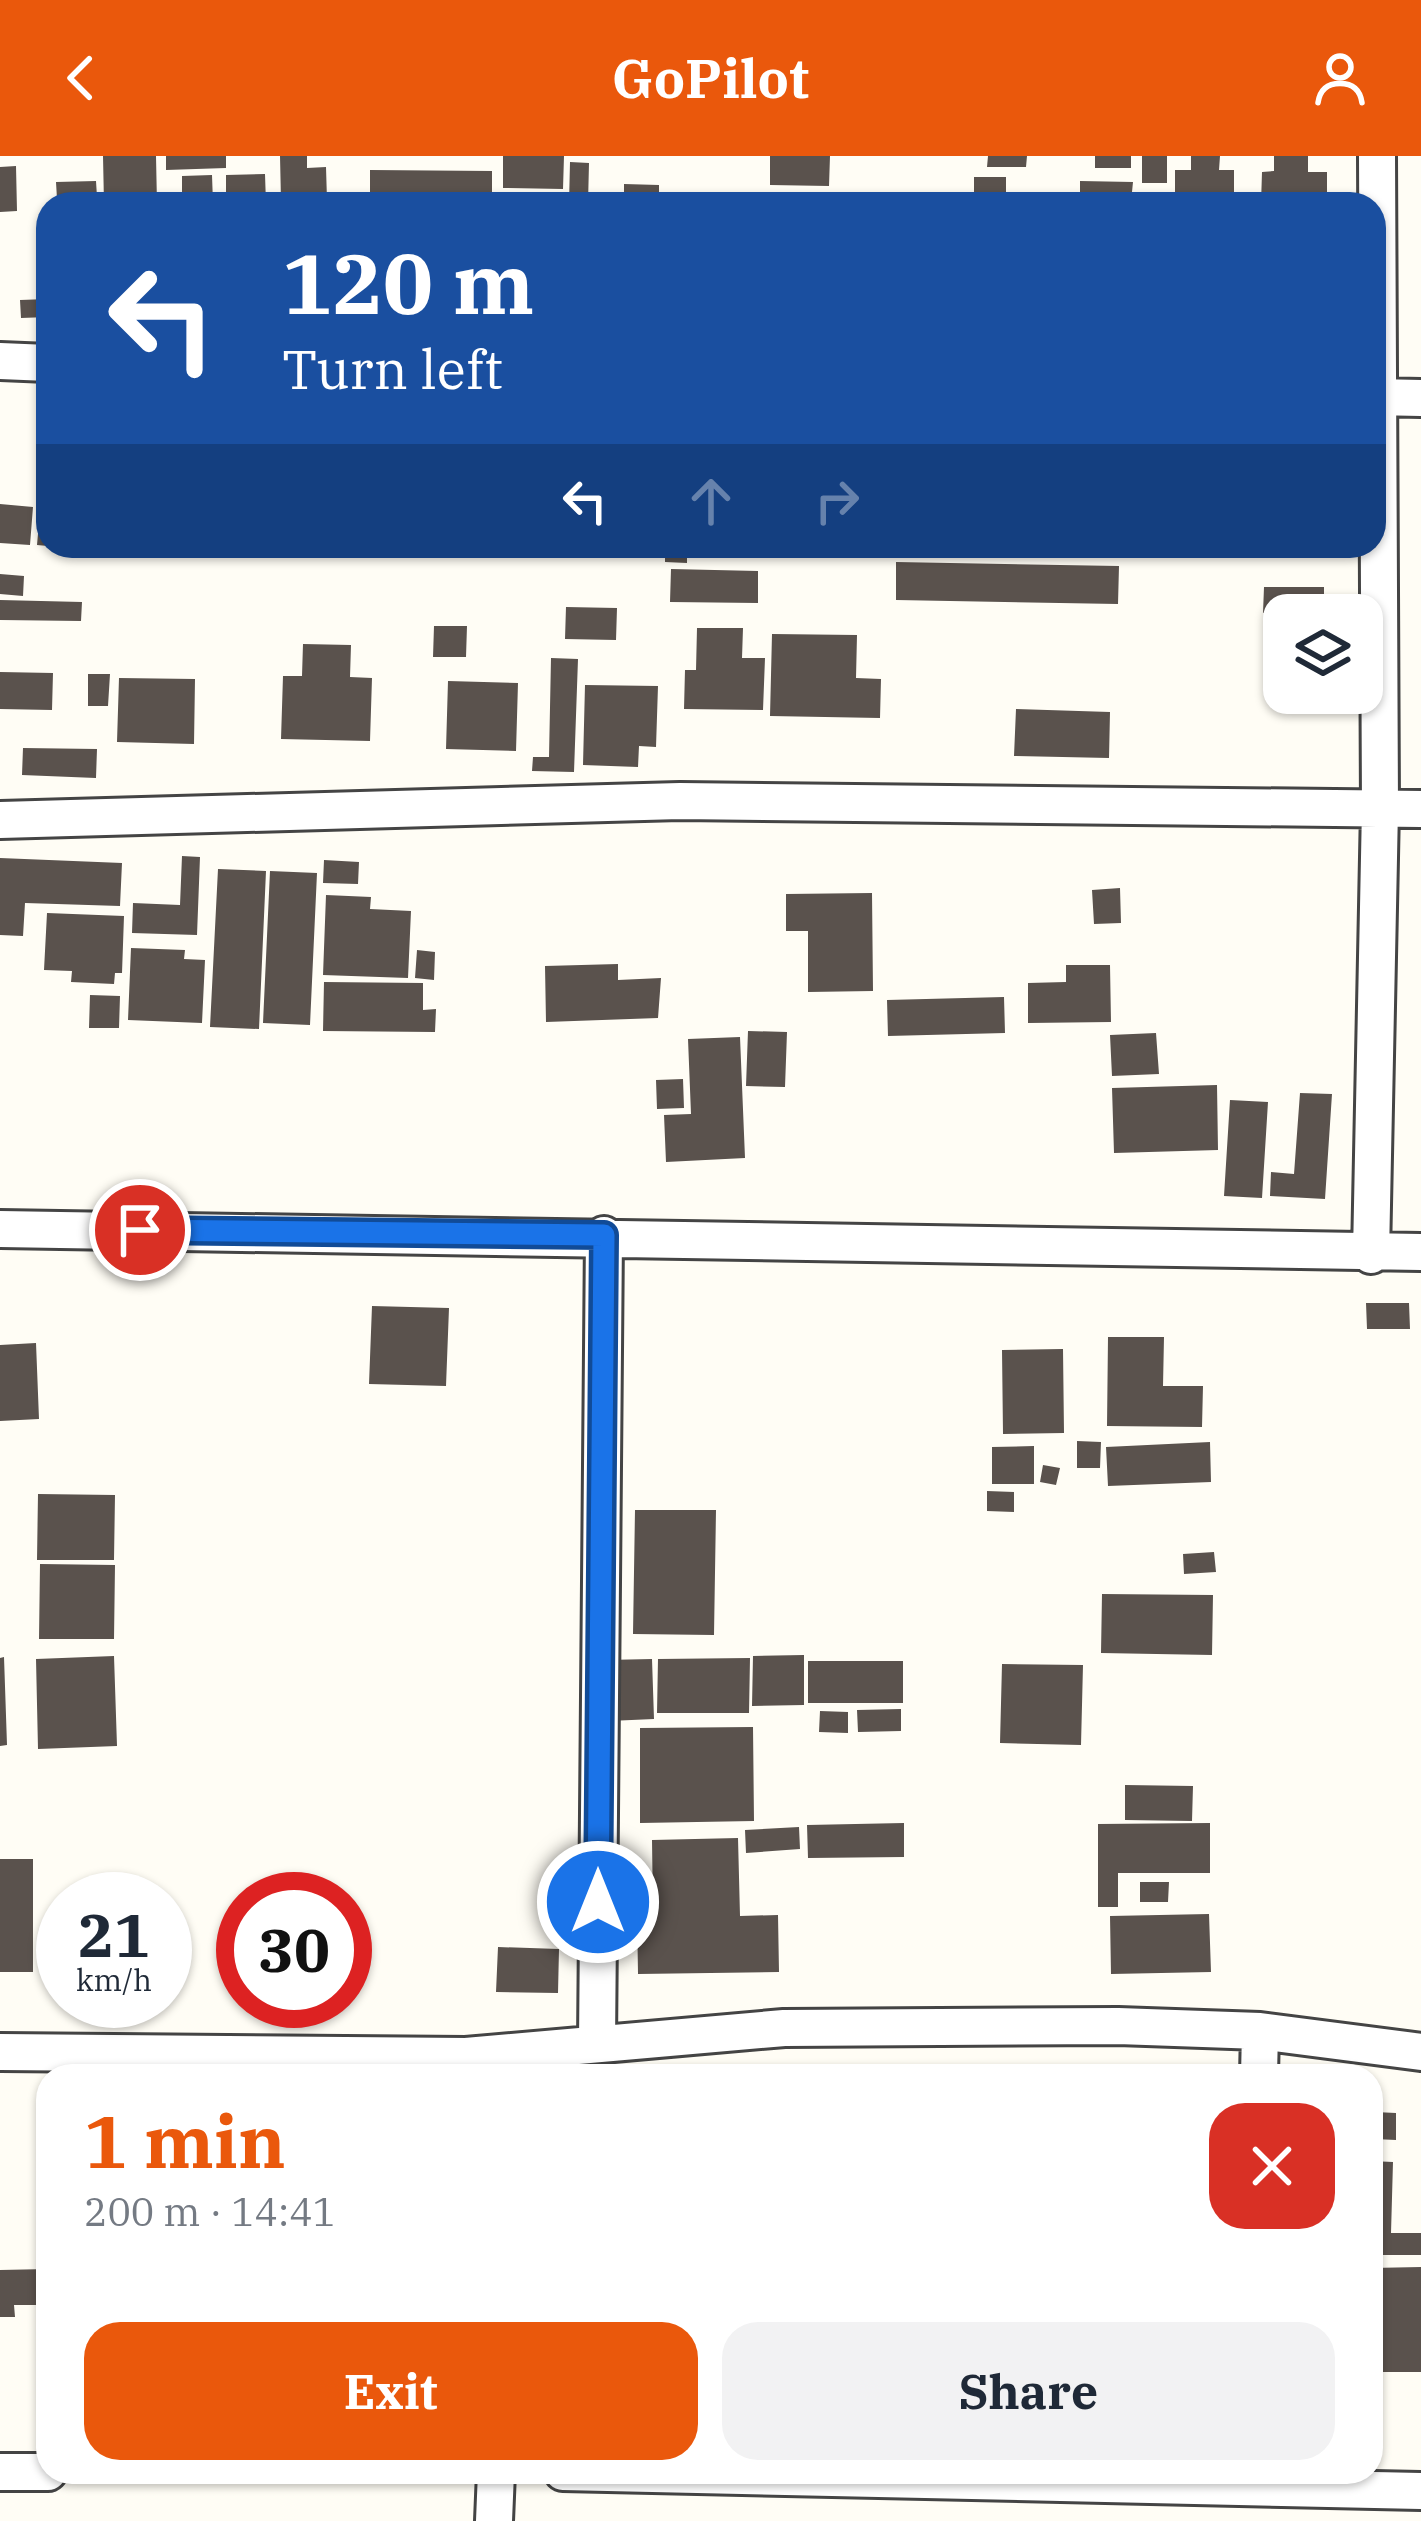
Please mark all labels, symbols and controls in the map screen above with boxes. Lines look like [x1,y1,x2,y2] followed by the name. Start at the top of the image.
[612,43,809,113] text: GoPilot
[48,45,114,111] icon: back
[1307,45,1373,111] icon: person
[282,228,534,337] text: 120 m
[84,240,240,396] icon: left
[282,334,503,404] text: Turn left
[552,468,618,534] icon: left
[678,468,744,534] icon: ahead
[804,468,870,534] icon: right
[1263,594,1383,714] map controls
[1263,594,1383,714] button: layers
[89,1179,191,1281] pin
[107,1197,173,1263] icon: arrive
[535,1839,661,1965] position arrow
[216,1872,372,2028] speed limit sign: 30
[78,1895,150,1974] text: 21
[76,1960,152,1999] text: km/h
[84,2094,286,2188] text: 1 min
[1209,2103,1335,2229] button: close
[84,2186,336,2237] text: 200 m · 14:41
[84,2322,698,2460] button: Exit
[722,2322,1335,2460] button: Share

